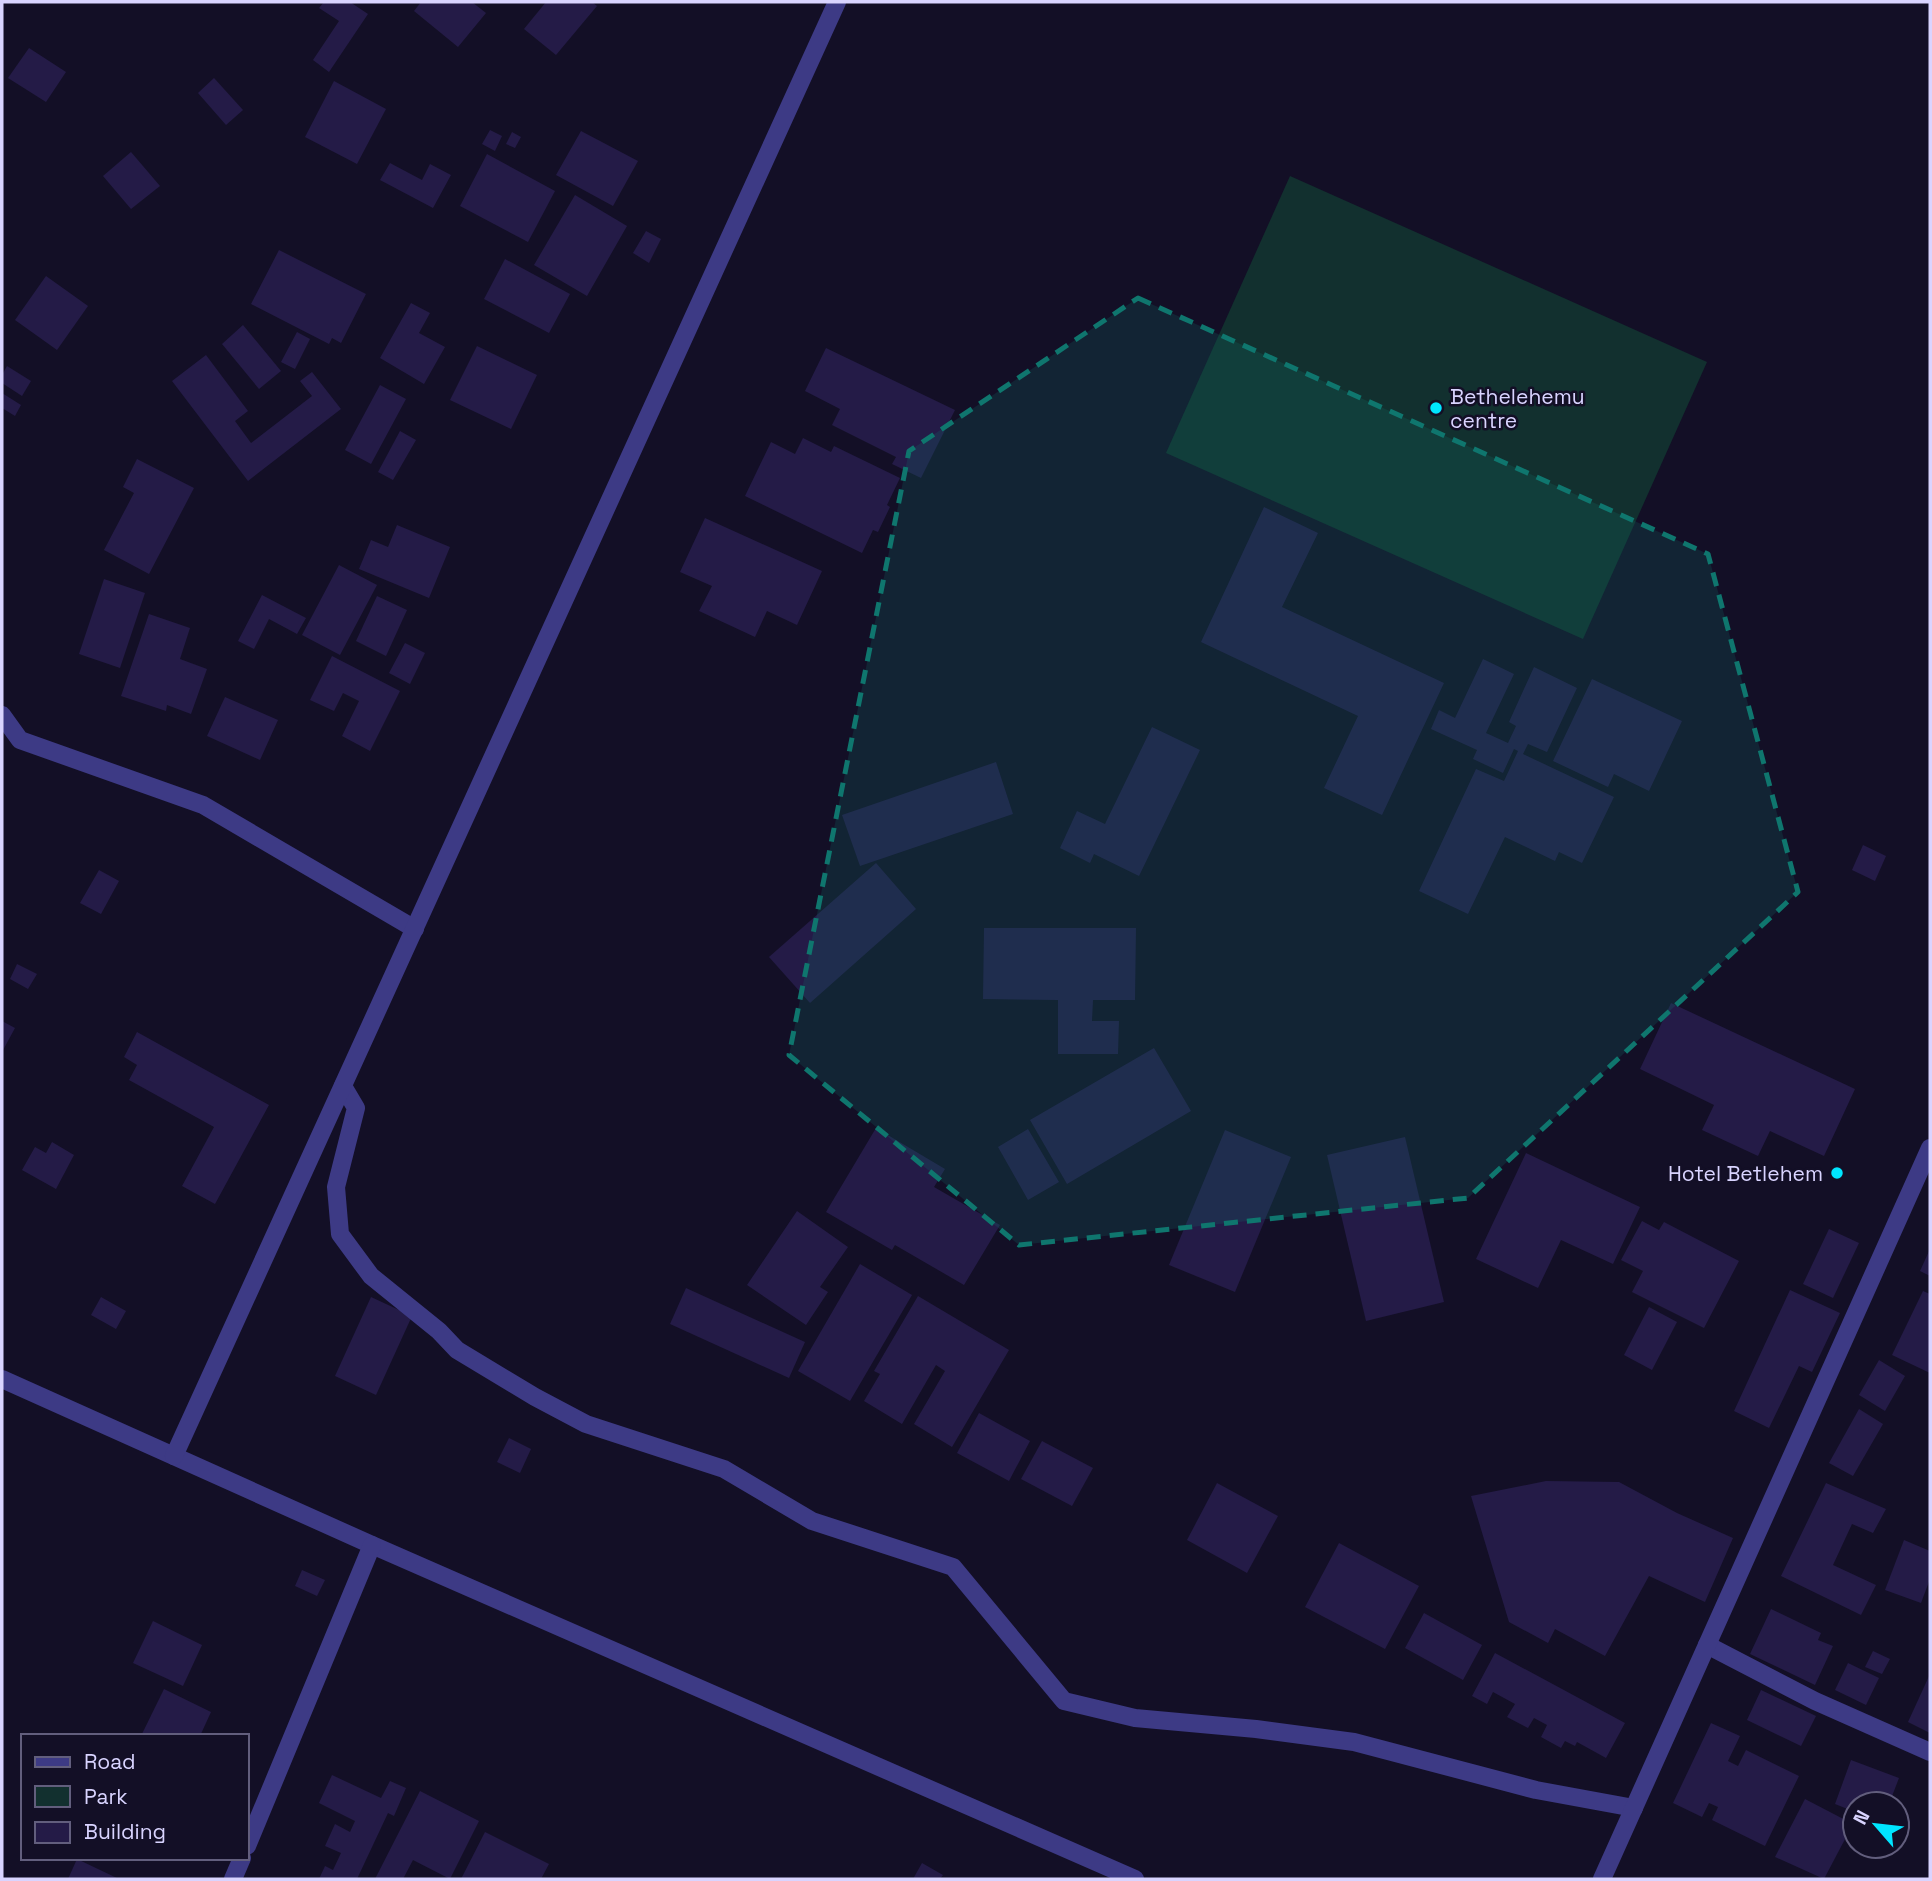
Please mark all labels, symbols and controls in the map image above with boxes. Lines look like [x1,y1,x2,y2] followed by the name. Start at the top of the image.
[1450,383,1585,434] place label: Bethelehemu centre
[1428,400,1444,416] marker: Bethelehemu centre
[1668,1160,1823,1187] place label: Hotel Betlehem
[1829,1165,1845,1181] marker: Hotel Betlehem
[21,1734,248,1860] legend
[84,1748,136,1775] text: Road
[84,1783,128,1810] text: Park
[1841,1790,1911,1860] north arrow
[1847,1806,1875,1829] text: N
[84,1818,166,1845] text: Building

